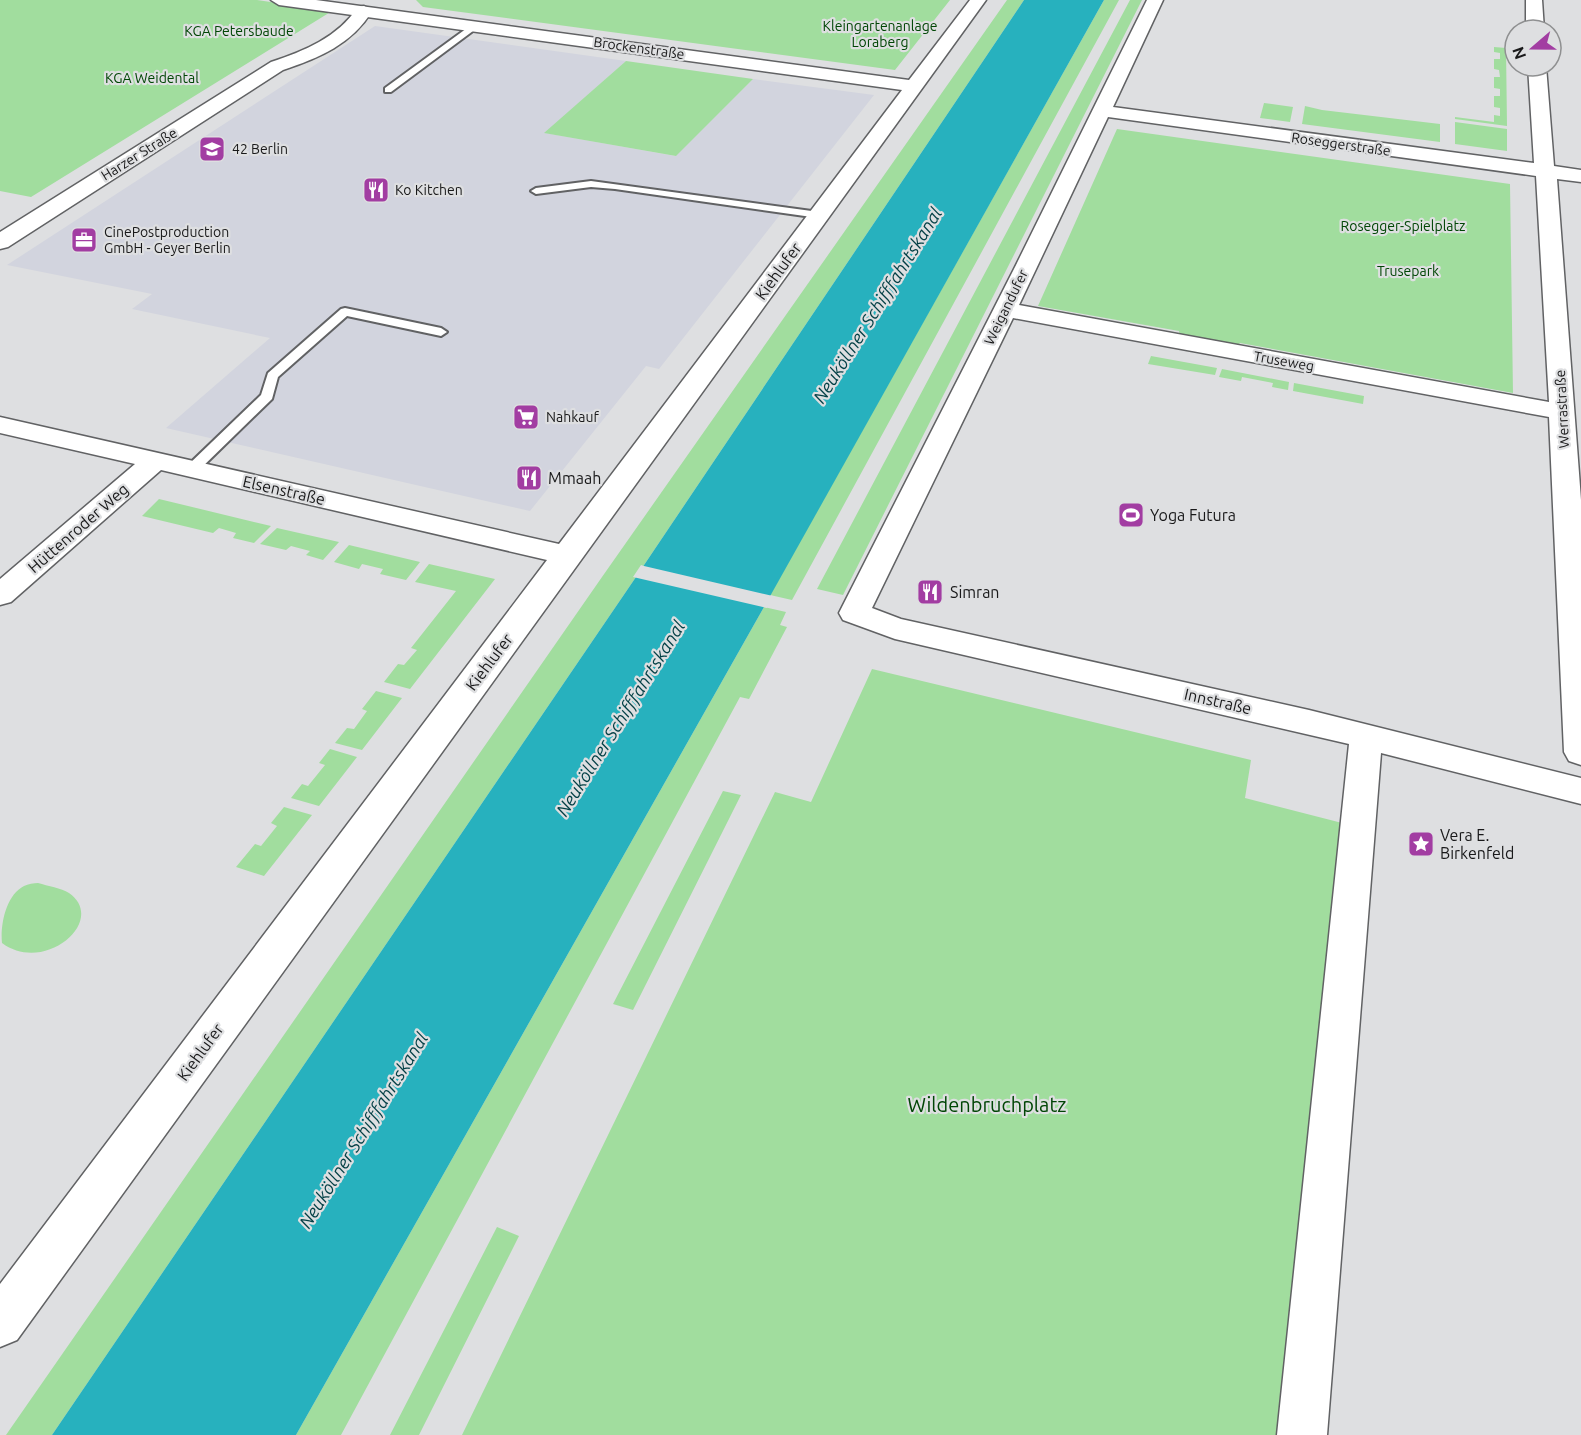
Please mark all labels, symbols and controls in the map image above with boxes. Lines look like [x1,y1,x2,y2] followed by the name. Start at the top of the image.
[823,18,937,50] park label: Kleingartenanlage Loraberg
[1503,18,1563,78] north arrow
[184,23,294,39] park label: KGA Petersbaude
[592,34,686,62] street label: Brockenstraße
[1508,44,1529,62] text: N
[105,70,199,86] park label: KGA Weidental
[98,124,180,184] street label: Harzer Straße
[1290,129,1392,159] street label: Roseggerstraße
[197,134,227,164] school or university icon: 42 Berlin
[232,141,288,157] place label: 42 Berlin
[361,175,391,205] restaurant icon: Ko Kitchen
[395,182,463,198] place label: Ko Kitchen
[809,204,946,407] water label: Neuköllner Schifffahrtskanal
[1341,218,1465,234] park label: Rosegger-Spielplatz
[104,224,231,256] place label: CinePostproduction GmbH - Geyer Berlin
[69,225,99,255] office icon: CinePostproduction GmbH - Geyer Berlin
[751,239,805,303] street label: Kiehlufer
[1377,263,1439,279] park label: Trusepark
[981,266,1031,347] street label: Weigandufer
[1253,348,1315,374] street label: Truseweg
[1552,369,1572,449] street label: Werrastraße
[511,402,541,432] supermarket icon: Nahkauf
[546,409,599,425] place label: Nahkauf
[514,463,544,493] restaurant icon: Mmaah
[548,469,601,487] place label: Mmaah
[241,472,327,508] street label: Elsenstraße
[24,480,132,576] street label: Hüttenroder Weg
[1116,500,1146,530] sports icon: Yoga Futura
[1150,506,1236,524] place label: Yoga Futura
[915,577,945,607] restaurant icon: Simran
[950,583,1000,601] place label: Simran
[552,617,689,820] water label: Neuköllner Schifffahrtskanal
[462,630,516,694] street label: Kiehlufer
[1183,685,1253,717] street label: Innstraße
[1440,826,1514,862] place label: Vera E. Birkenfeld
[1406,829,1436,859] place icon: Vera E. Birkenfeld
[173,1020,227,1084] street label: Kiehlufer
[295,1029,432,1232] water label: Neuköllner Schifffahrtskanal
[908,1093,1066,1116] park label: Wildenbruchplatz

